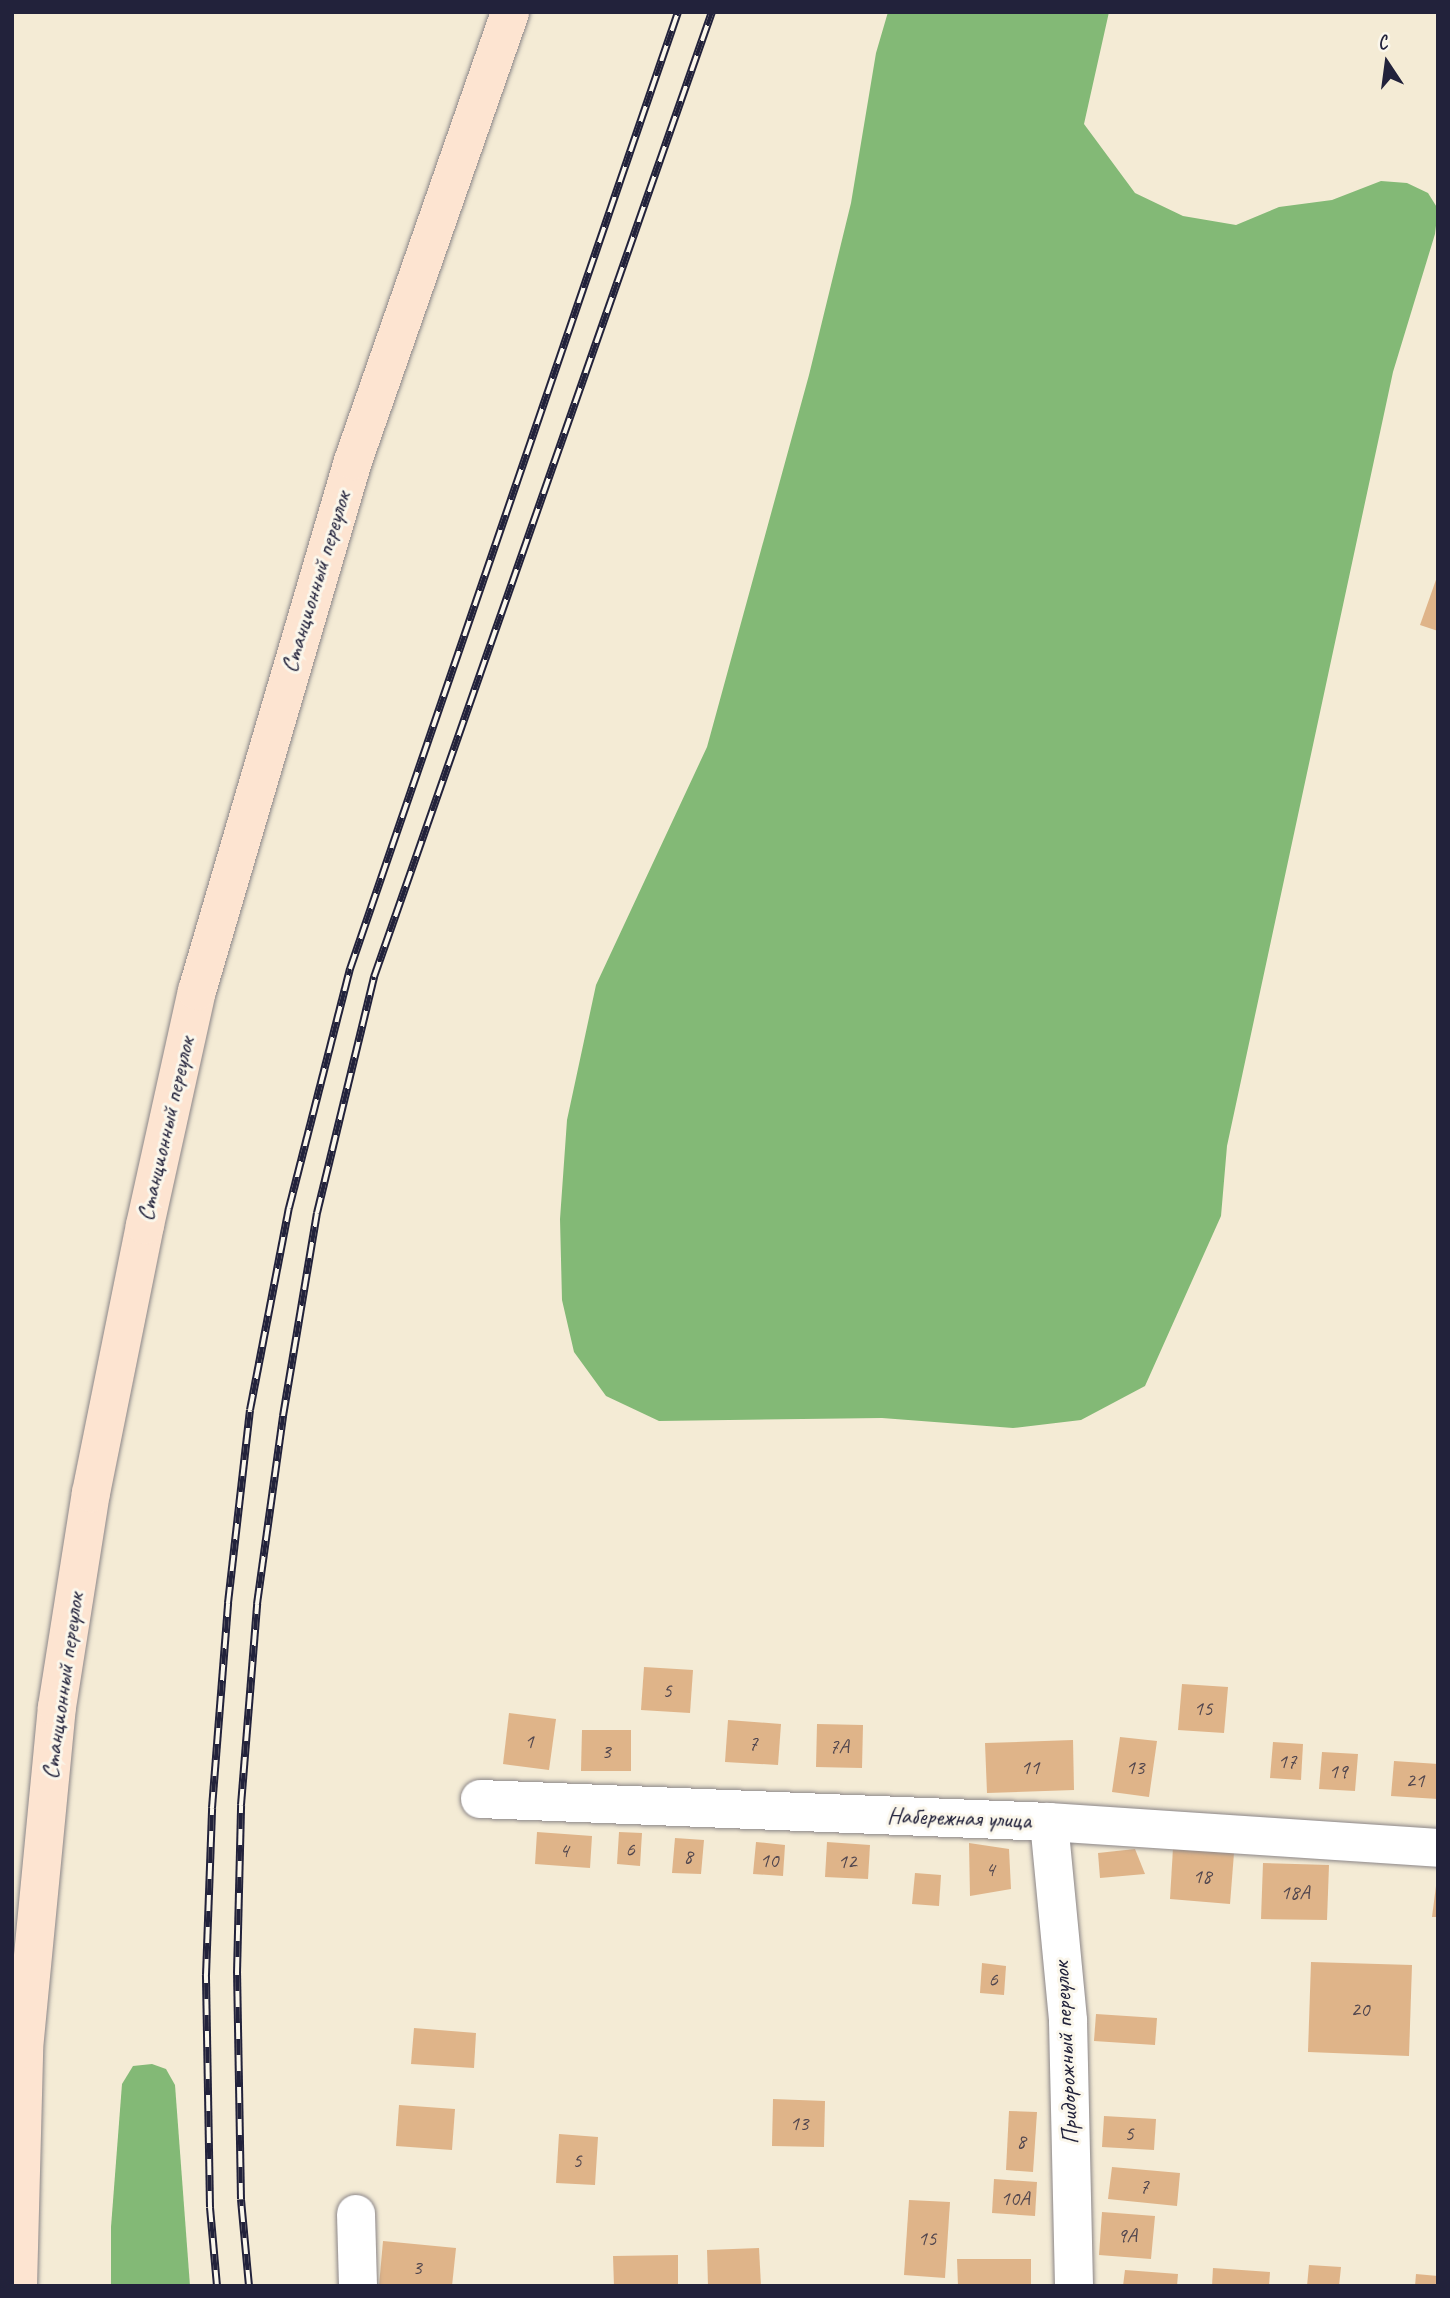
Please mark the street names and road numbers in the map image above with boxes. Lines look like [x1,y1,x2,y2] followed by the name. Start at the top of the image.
[275,488,357,676] street label: Станционный переулок
[131,1034,201,1224] street label: Станционный переулок
[36,1591,90,1781] street label: Станционный переулок
[885,1801,1033,1835] street label: Набережная улица
[1047,1961,1085,2145] street label: Придорожный переулок

